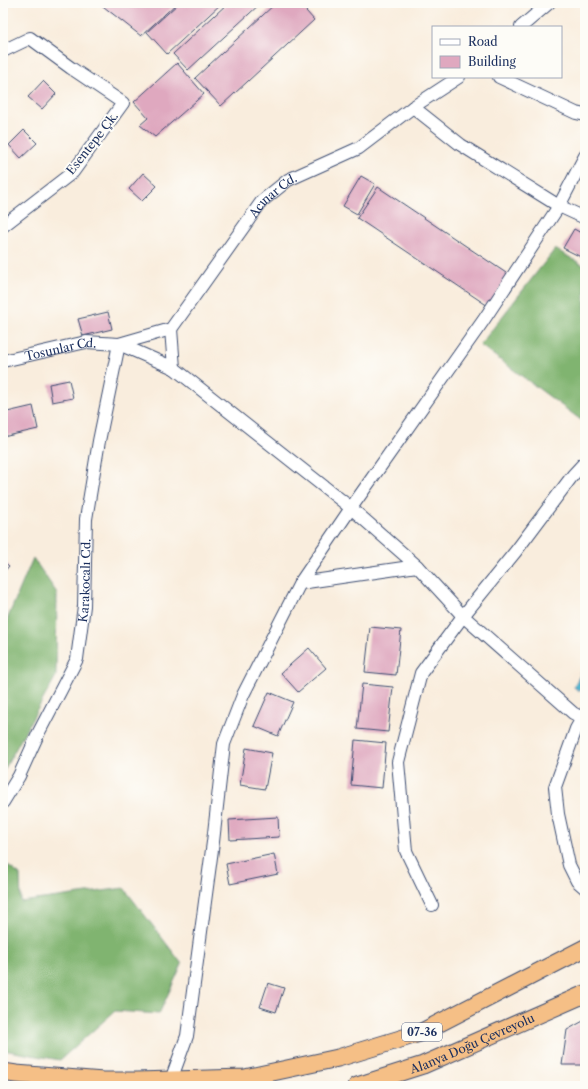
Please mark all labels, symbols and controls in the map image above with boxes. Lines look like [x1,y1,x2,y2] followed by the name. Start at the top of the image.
[432,26,562,78] legend
[468,34,498,49] text: Road
[468,54,516,69] text: Building
[63,109,121,177] street label: Esentepe Çk.
[245,170,299,221] street label: Acınar Cd.
[23,335,97,363] street label: Tosunlar Cd.
[74,539,93,623] street label: Karakocalı Cd.
[407,1009,537,1076] street label: Alanya Doğu Çevreyolu
[402,1023,442,1041] road number: 07-36

